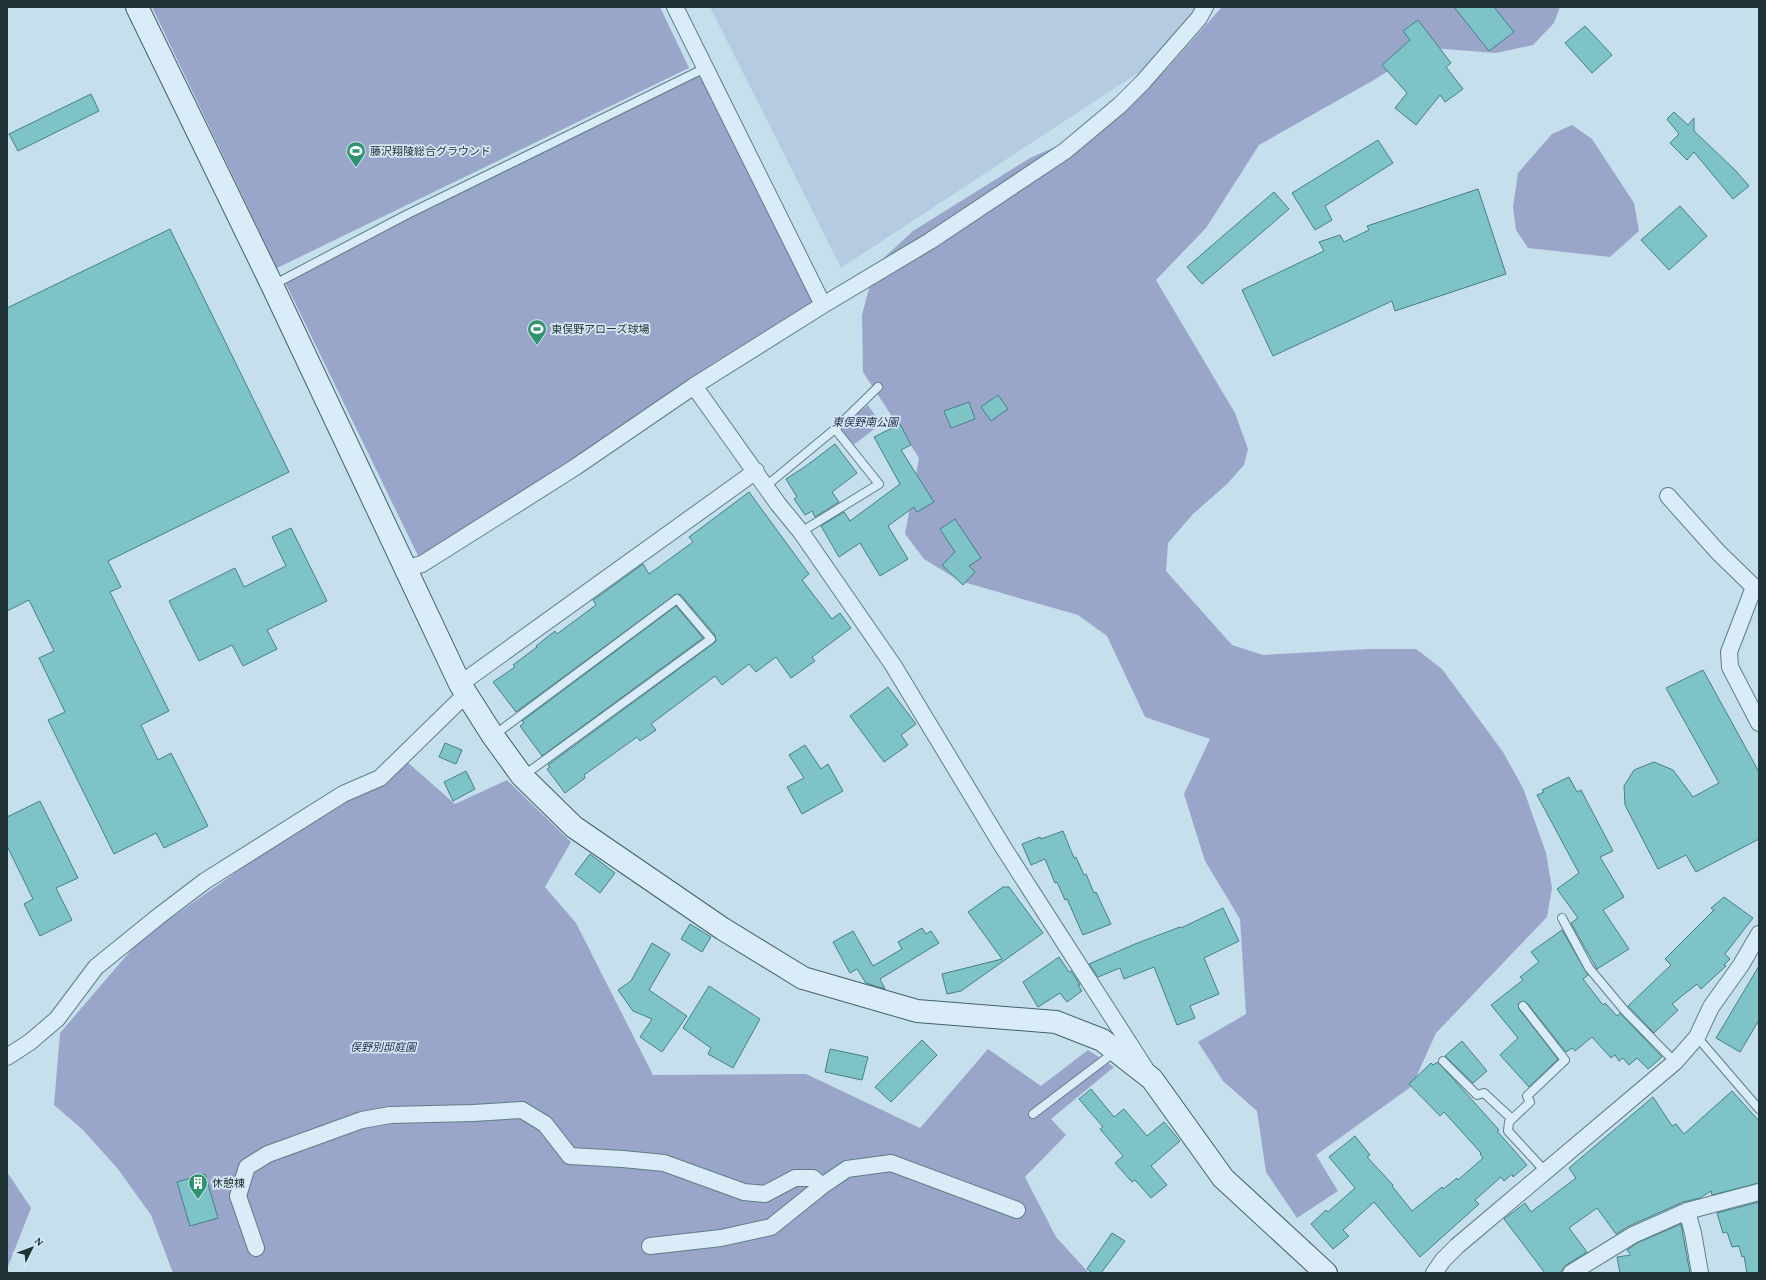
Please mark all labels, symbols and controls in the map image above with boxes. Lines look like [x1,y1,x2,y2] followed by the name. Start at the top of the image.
[345,140,367,168] sports icon: 藤沢翔陵総合グラウンド
[370,145,491,157] place label: 藤沢翔陵総合グラウンド
[526,318,548,346] sports icon: 東俣野アローズ球場
[551,323,649,335] place label: 東俣野アローズ球場
[832,416,900,428] park label: 東俣野南公園
[350,1041,418,1053] park label: 俣野別邸庭園
[187,1172,209,1200] building icon: 休憩棟
[212,1177,245,1189] place label: 休憩棟
[12,1228,52,1268] north arrow
[32,1235,47,1248] text: N

